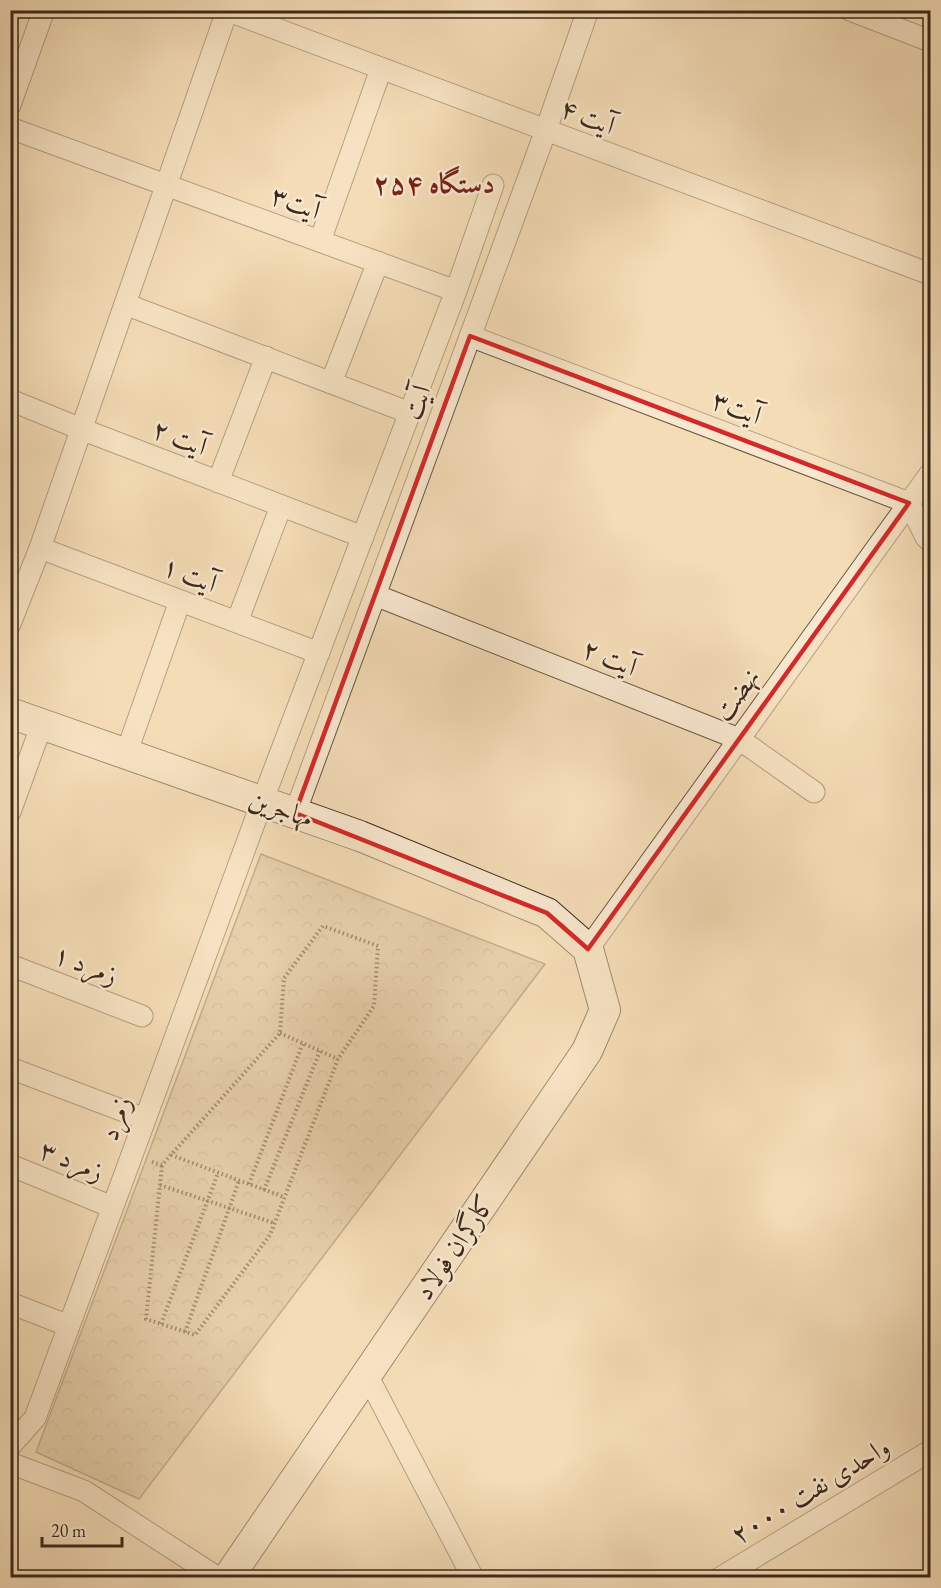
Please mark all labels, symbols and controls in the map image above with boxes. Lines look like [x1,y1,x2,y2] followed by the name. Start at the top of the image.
[556,90,623,143] street label: آیت ۴
[373,165,495,201] district label: ۲۵۴ دستگاه
[266,177,329,228] street label: آیت۳
[394,377,439,424] street label: آیت
[707,382,770,434] street label: آیت۳
[148,411,215,464] street label: آیت ۲
[158,548,225,601] street label: آیت ۱
[578,630,645,685] street label: آیت ۲
[705,660,767,728] street label: نهضت
[244,781,318,835] street label: مهاجرین
[48,936,123,994] street label: زمرد ۱
[91,1091,141,1146] street label: زمرد
[34,1131,109,1190] street label: زمرد ۳
[406,1187,502,1307] street label: کارگران فولاد
[724,1429,896,1551] street label: ۲۰۰۰ واحدی نفت
[42,1510,122,1548] scale bar
[51,1519,86,1542] text: 20 m

